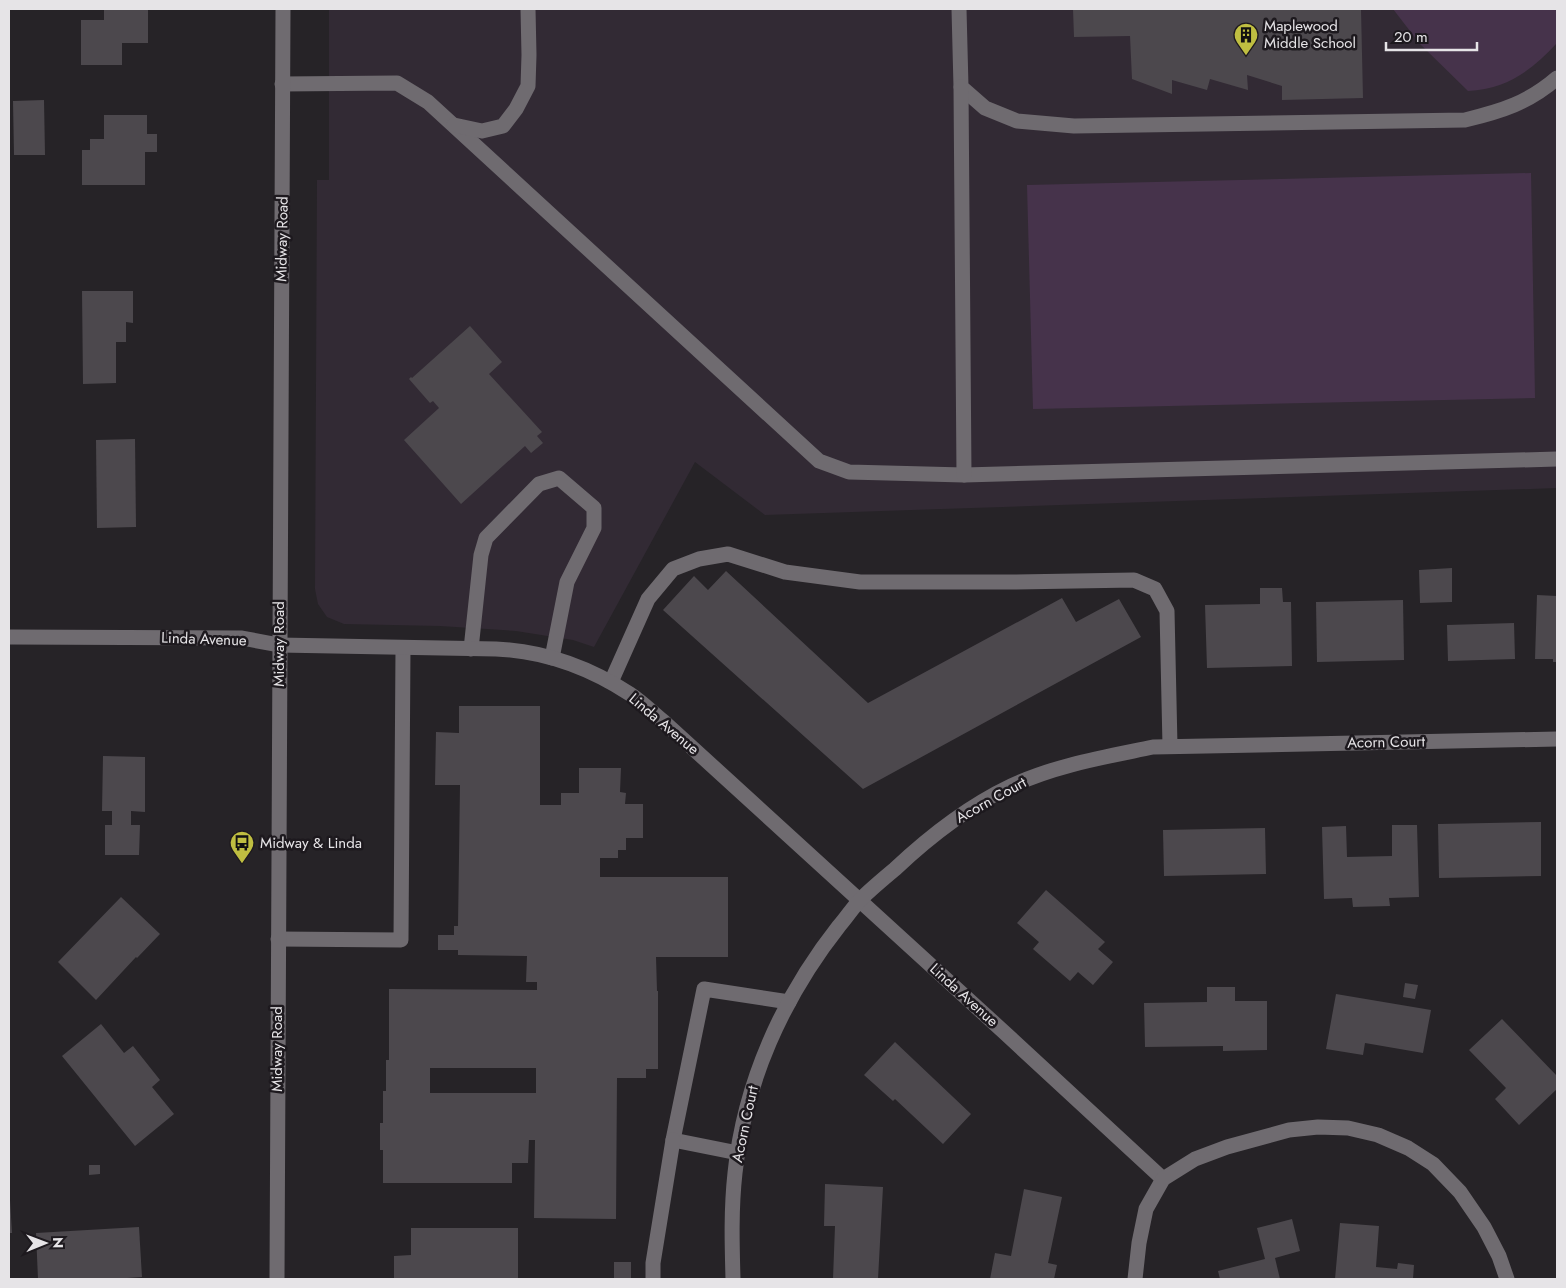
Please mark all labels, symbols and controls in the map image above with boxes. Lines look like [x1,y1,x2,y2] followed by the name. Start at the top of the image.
[1264,15,1356,54] place label: Maplewood Middle School
[1386,20,1477,52] scale bar
[1233,22,1259,56] building icon: Maplewood Middle School
[1394,26,1428,48] text: 20 m
[270,196,294,282] street label: Midway Road
[268,601,290,687] street label: Midway Road
[161,627,247,651] street label: Linda Avenue
[624,688,704,760] street label: Linda Avenue
[1347,730,1426,754] street label: Acorn Court
[952,771,1031,828] street label: Acorn Court
[229,830,255,864] bus stop icon: Midway & Linda
[260,832,362,854] place label: Midway & Linda
[925,958,1003,1032] street label: Linda Avenue
[266,1006,288,1092] street label: Midway Road
[726,1083,764,1164] street label: Acorn Court
[20,1218,70,1268] north arrow
[48,1237,68,1249] text: N

